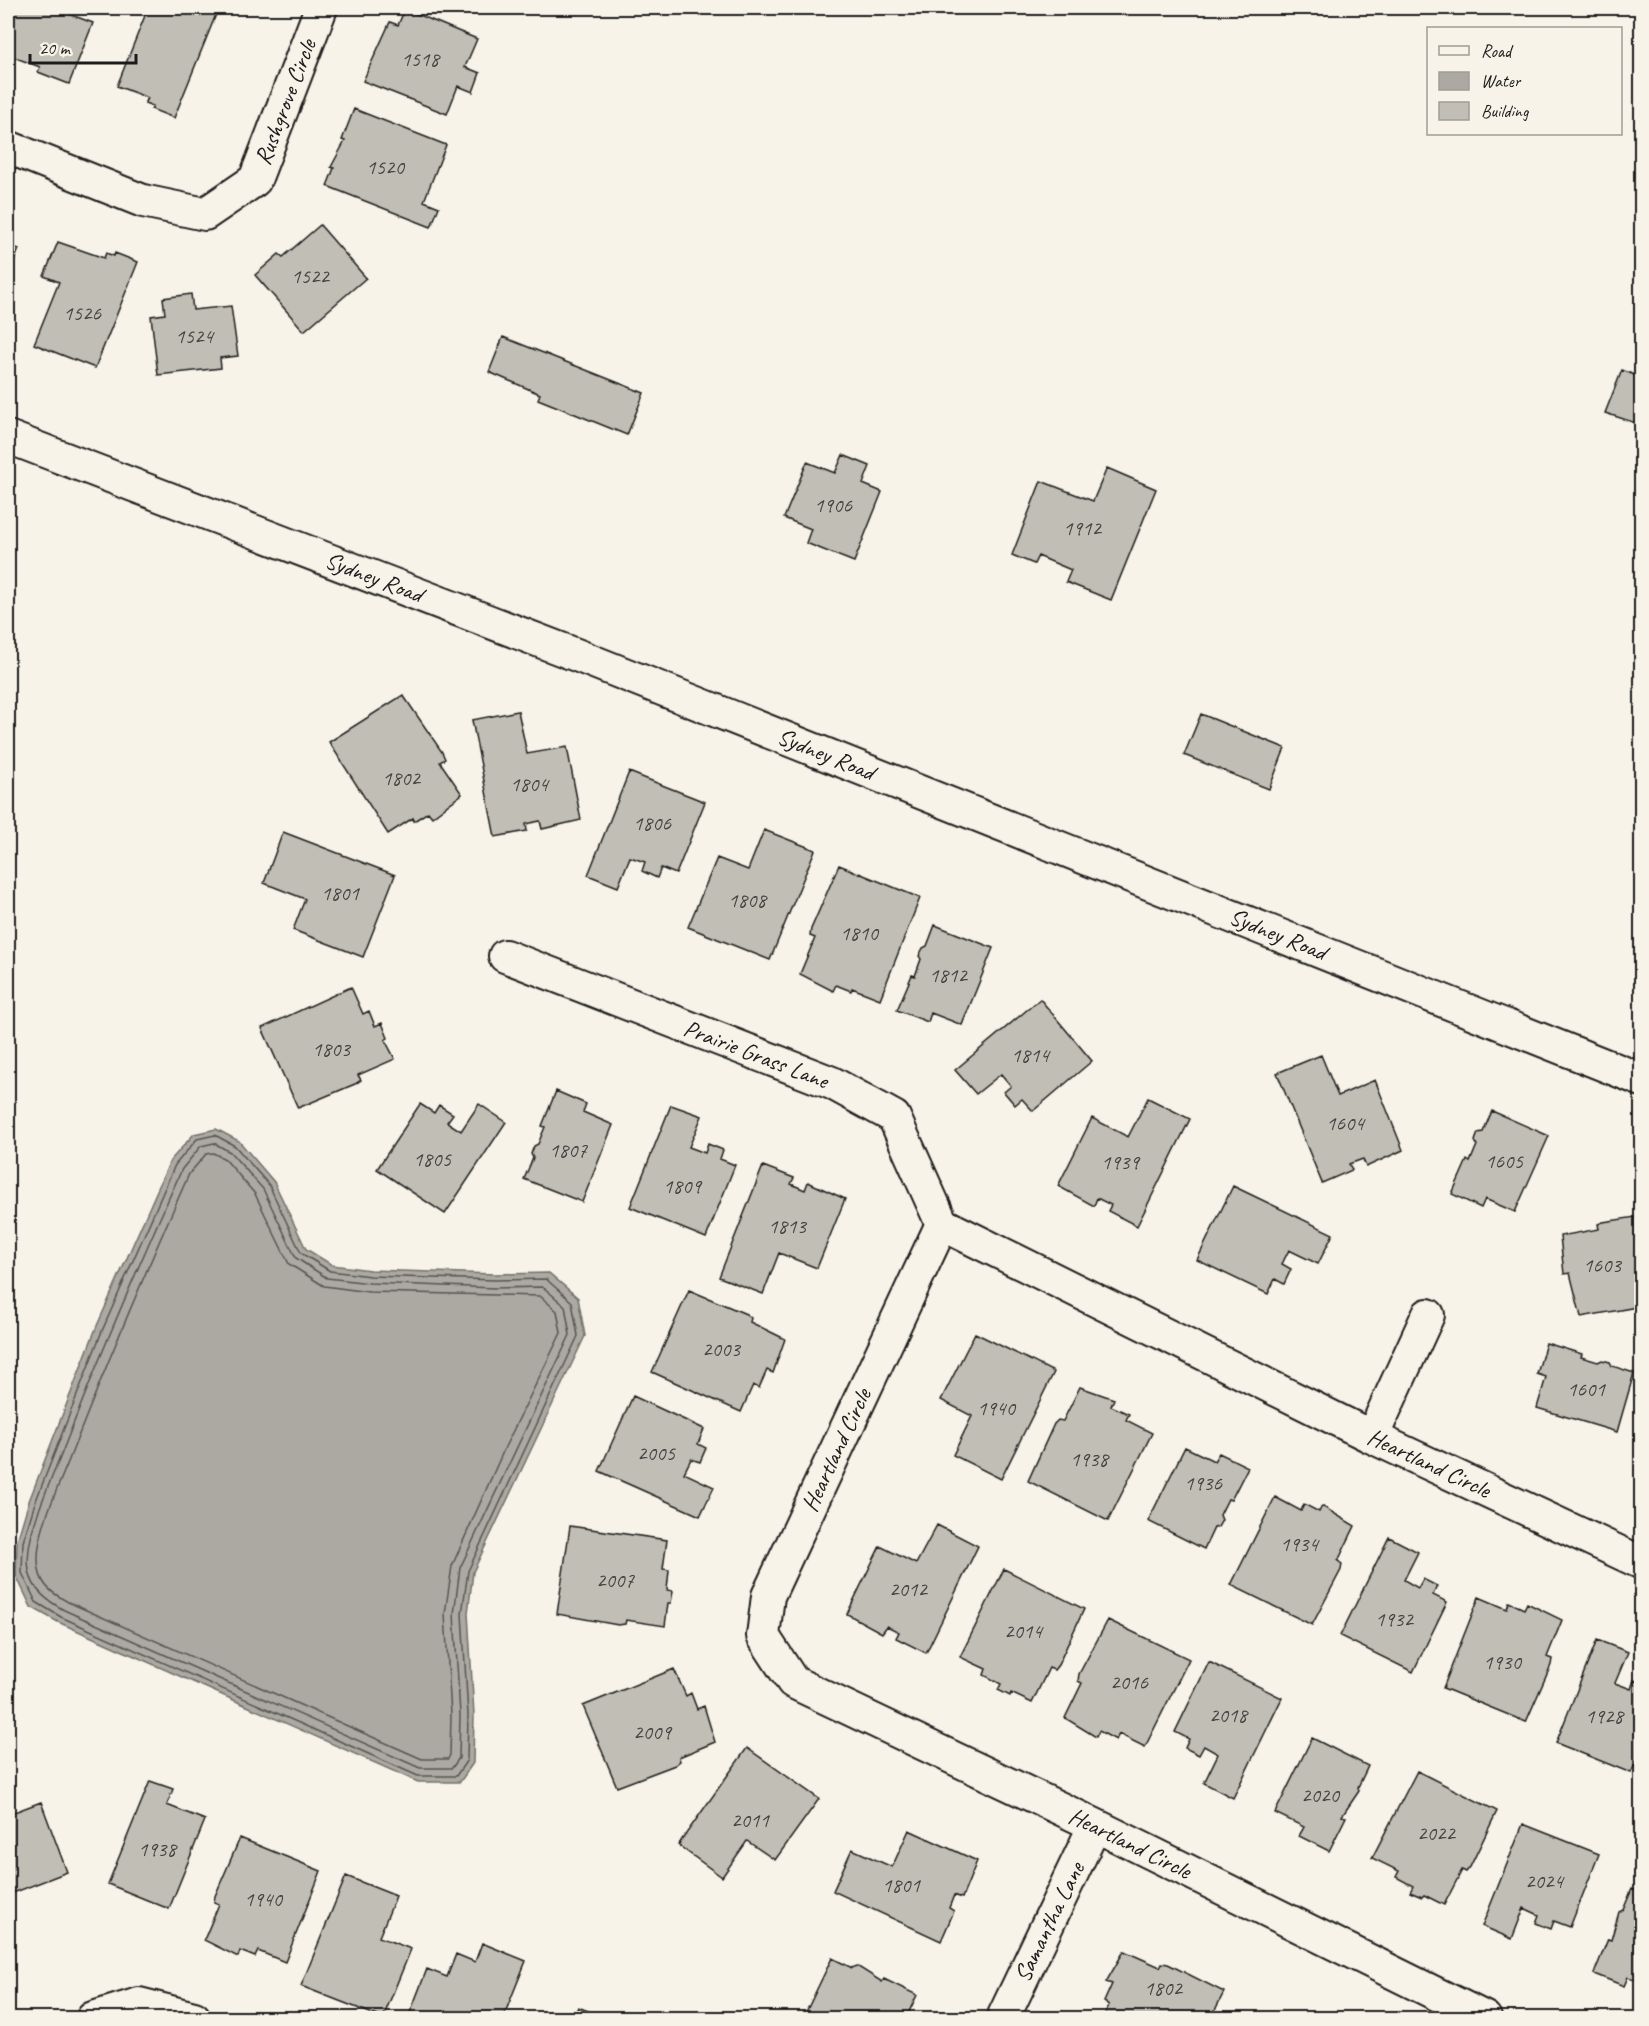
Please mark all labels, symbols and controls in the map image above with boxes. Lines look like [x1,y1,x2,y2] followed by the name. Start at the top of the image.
[30,27,136,65] scale bar
[1427,27,1622,135] legend
[247,33,323,169] street label: Rushgrove Circle
[39,37,72,59] text: 20 m
[1481,40,1514,62] text: Road
[401,46,441,72] house number: 1518
[1481,70,1522,92] text: Water
[1481,100,1530,122] text: Building
[366,154,405,180] house number: 1520
[291,263,330,289] house number: 1522
[63,300,101,326] house number: 1526
[175,323,215,349] house number: 1524
[814,492,852,518] house number: 1906
[1063,515,1102,541] house number: 1912
[321,545,430,611] street label: Sydney Road
[773,721,882,788] street label: Sydney Road
[382,765,421,791] house number: 1802
[510,771,550,797] house number: 1804
[633,810,671,836] house number: 1806
[321,880,360,906] house number: 1801
[728,887,768,913] house number: 1808
[1225,901,1334,968] street label: Sydney Road
[840,920,879,946] house number: 1810
[929,962,968,988] house number: 1812
[680,1013,834,1096] street label: Prairie Grass Lane
[312,1036,351,1062] house number: 1803
[1011,1042,1051,1068] house number: 1814
[1326,1110,1366,1136] house number: 1604
[549,1137,588,1163] house number: 1807
[413,1146,452,1172] house number: 1805
[1485,1148,1524,1174] house number: 1605
[1101,1149,1140,1175] house number: 1939
[663,1173,702,1199] house number: 1809
[768,1213,807,1239] house number: 1813
[1583,1252,1622,1278] house number: 1603
[702,1336,741,1362] house number: 2003
[1567,1376,1606,1402] house number: 1601
[794,1382,878,1516] street label: Heartland Circle
[977,1395,1016,1421] house number: 1940
[1363,1421,1497,1505] street label: Heartland Circle
[637,1440,676,1466] house number: 2005
[1070,1446,1110,1472] house number: 1938
[1184,1470,1222,1496] house number: 1936
[1280,1531,1320,1557] house number: 1934
[596,1567,635,1593] house number: 2007
[889,1576,928,1602] house number: 2012
[1375,1606,1414,1632] house number: 1932
[1004,1618,1044,1644] house number: 2014
[1483,1649,1522,1675] house number: 1930
[1110,1669,1148,1695] house number: 2016
[1209,1702,1249,1728] house number: 2018
[1585,1703,1625,1729] house number: 1928
[633,1719,672,1745] house number: 2009
[1301,1782,1340,1808] house number: 2020
[1064,1801,1198,1886] street label: Heartland Circle
[731,1807,770,1833] house number: 2011
[1417,1820,1456,1846] house number: 2022
[138,1836,178,1862] house number: 1938
[1007,1855,1092,1987] street label: Samantha Lane
[1525,1868,1565,1894] house number: 2024
[882,1872,921,1898] house number: 1801
[244,1886,283,1912] house number: 1940
[1144,1975,1183,2001] house number: 1802

